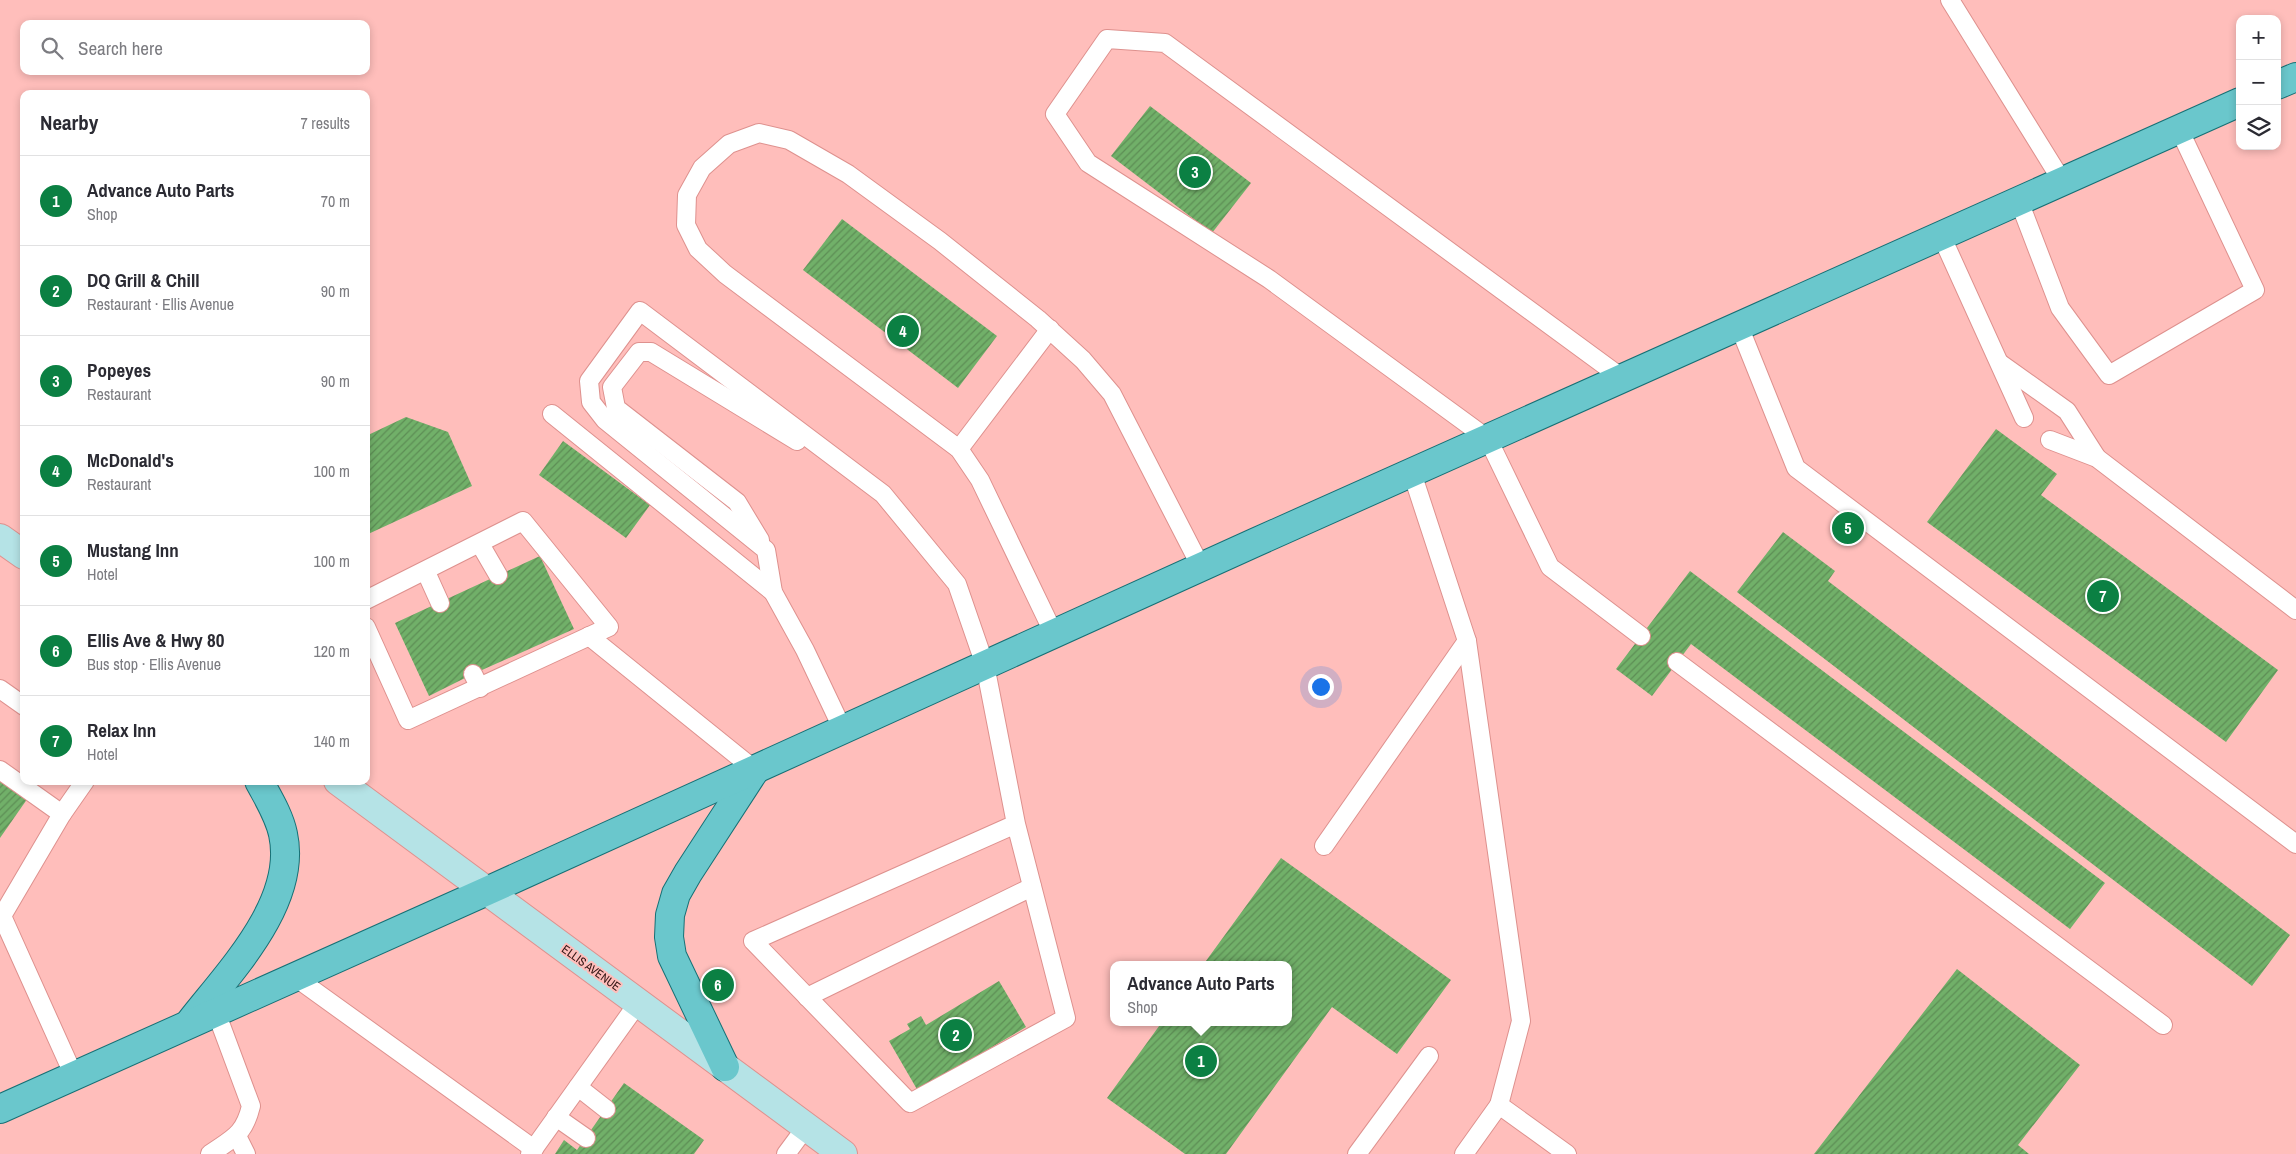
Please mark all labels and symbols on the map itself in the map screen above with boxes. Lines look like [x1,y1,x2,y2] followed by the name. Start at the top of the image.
[1179,153,1211,191] pin: 3
[887,312,919,350] pin: 4
[1832,509,1864,547] pin: 5
[2087,577,2119,615] pin: 7
[1308,674,1334,700] your location
[558,941,624,995] street label: ELLIS AVENUE
[702,966,734,1004] pin: 6
[940,1016,972,1054] pin: 2
[1185,1042,1217,1080] pin: 1

